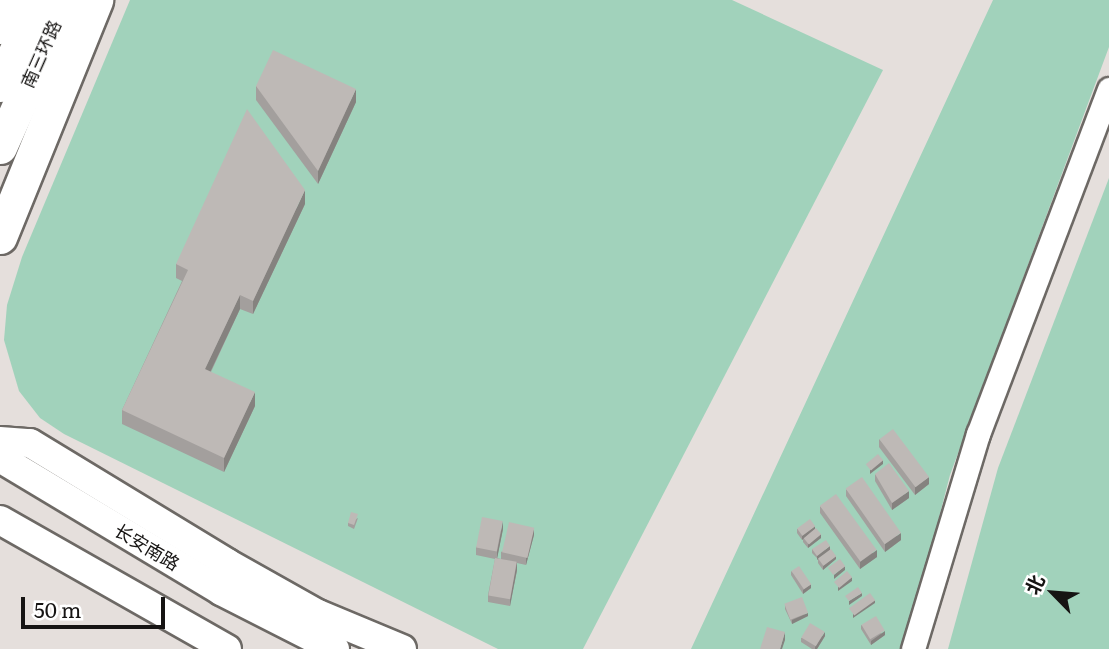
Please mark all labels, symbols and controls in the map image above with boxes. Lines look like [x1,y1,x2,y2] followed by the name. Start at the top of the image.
[16,17,66,91] street label: 南三环路
[111,519,183,575] street label: 长安南路
[1018,558,1088,628] north arrow
[1017,570,1051,599] text: 北
[24,582,168,626] scale bar
[34,593,81,624] text: 50 m

